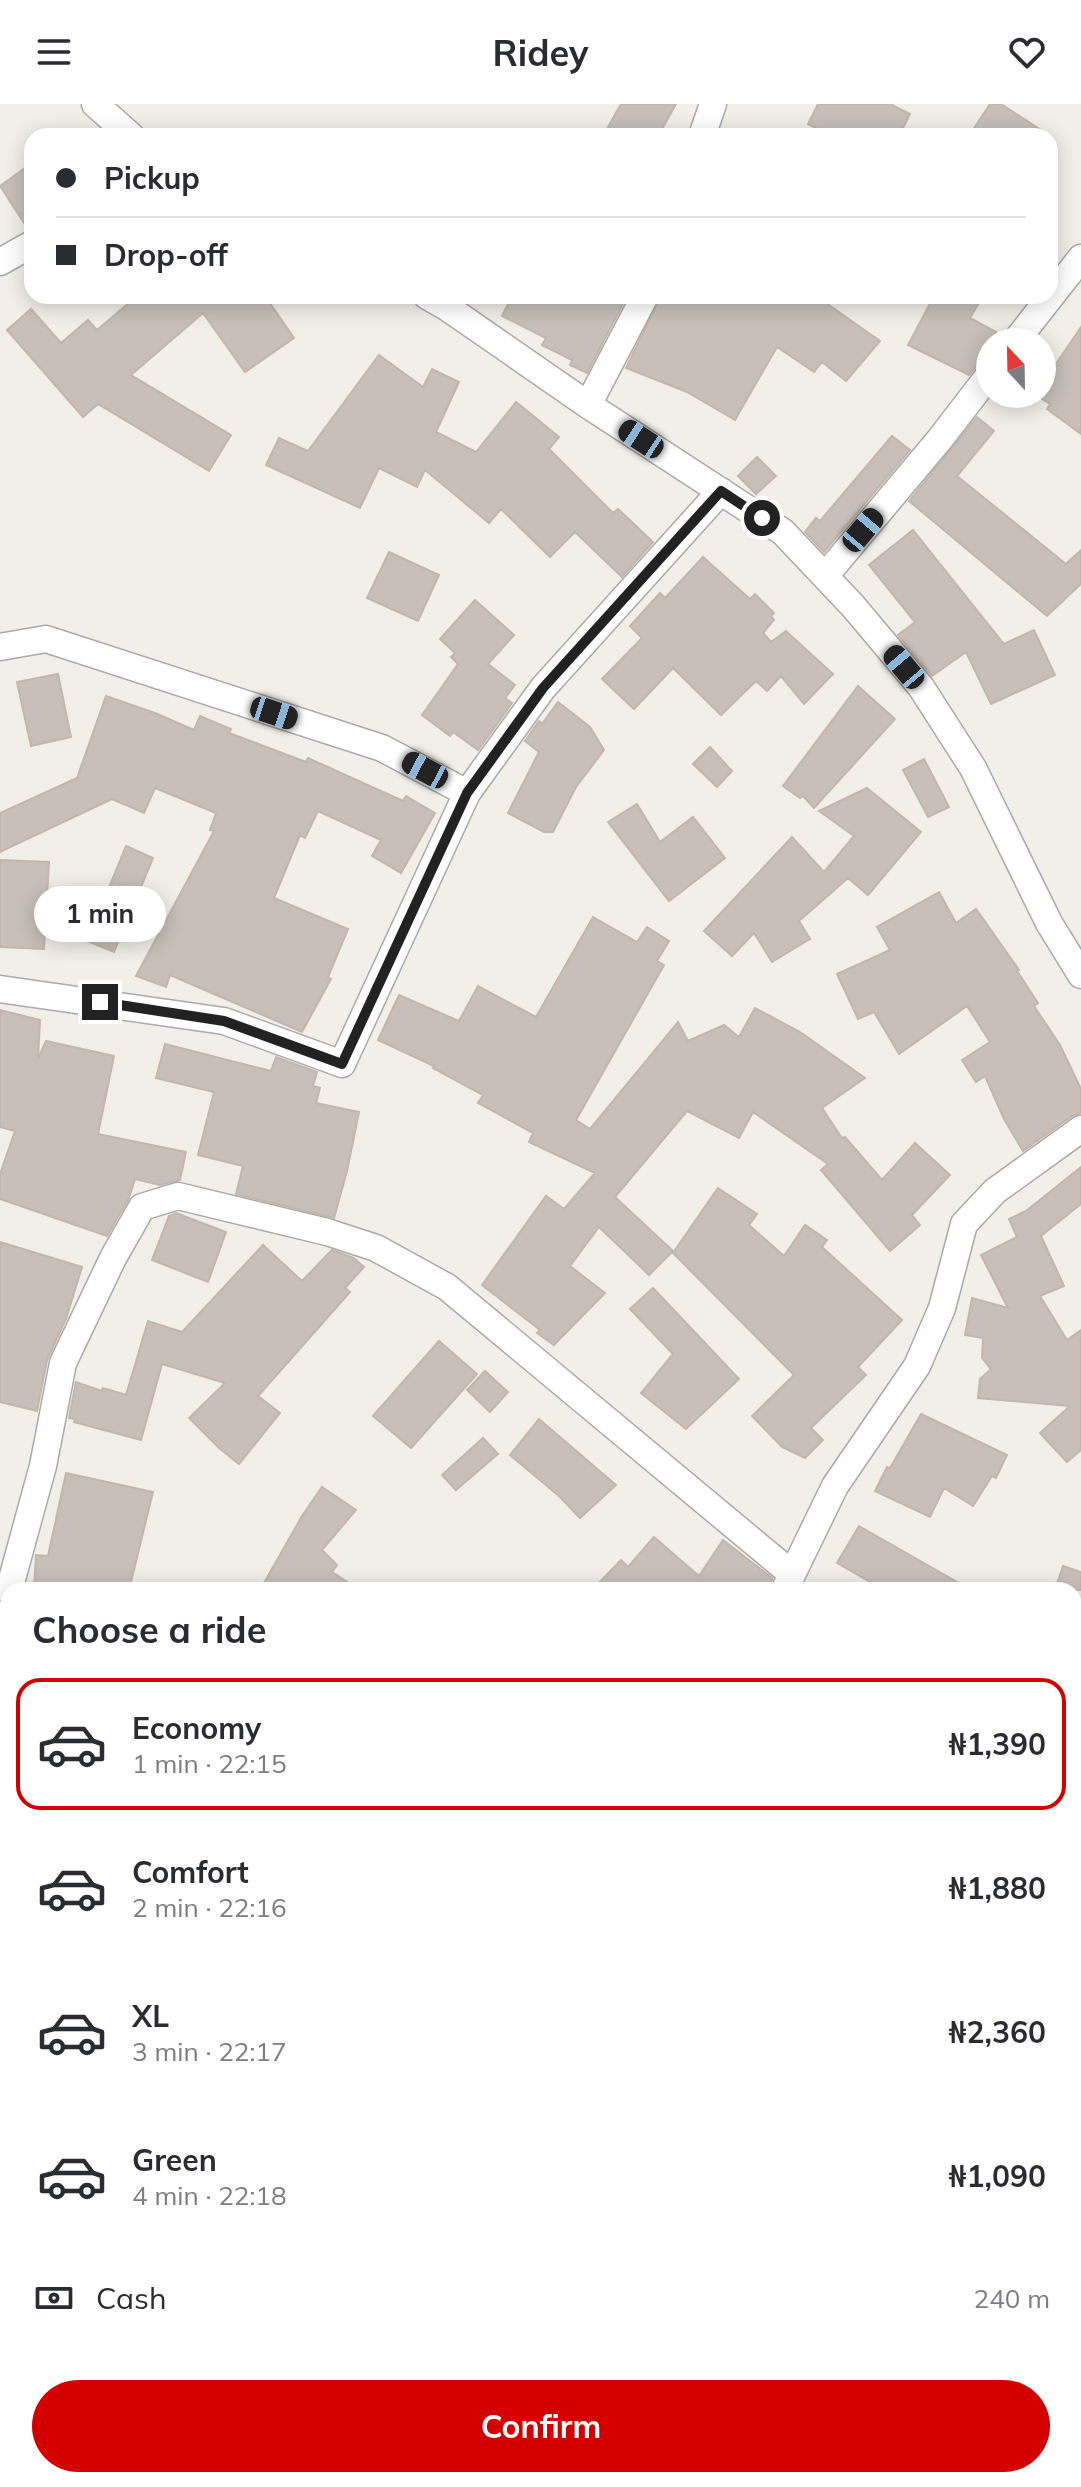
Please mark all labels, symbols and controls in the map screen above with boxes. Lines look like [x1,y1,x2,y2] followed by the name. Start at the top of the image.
[32,30,76,74] icon: menu
[493,30,588,75] text: Ridey
[1005,30,1049,74] icon: heart
[104,159,200,197] text: Pickup
[104,236,228,274] text: Drop-off
[976,328,1056,408] north arrow
[976,328,1056,408] map controls
[614,416,668,462] car
[744,500,780,536] route start
[838,504,888,556] car
[879,641,929,693] car
[247,694,301,732] car
[398,748,452,792] car
[34,886,166,942] callout: 1 min
[66,897,134,930] text: 1 min
[82,984,118,1020] route end
[32,1607,266,1652] text: Choose a ride
[36,1708,108,1780] icon: car
[132,1709,261,1747] text: Economy
[949,1725,1046,1763] text: ₦1,390
[132,1747,287,1780] text: 1 min · 22:15
[36,1852,108,1924] icon: car
[132,1853,249,1891] text: Comfort
[949,1869,1046,1907] text: ₦1,880
[132,1891,287,1924] text: 2 min · 22:16
[36,1996,108,2068] icon: car
[132,1997,169,2035] text: XL
[949,2013,1046,2051] text: ₦2,360
[132,2035,287,2068] text: 3 min · 22:17
[36,2140,108,2212] icon: car
[132,2141,217,2179] text: Green
[949,2157,1046,2195] text: ₦1,090
[132,2179,287,2212] text: 4 min · 22:18
[32,2276,76,2320] icon: cash
[96,2279,167,2317] text: Cash
[974,2282,1050,2315] text: 240 m
[32,2380,1050,2472] button: Confirm

